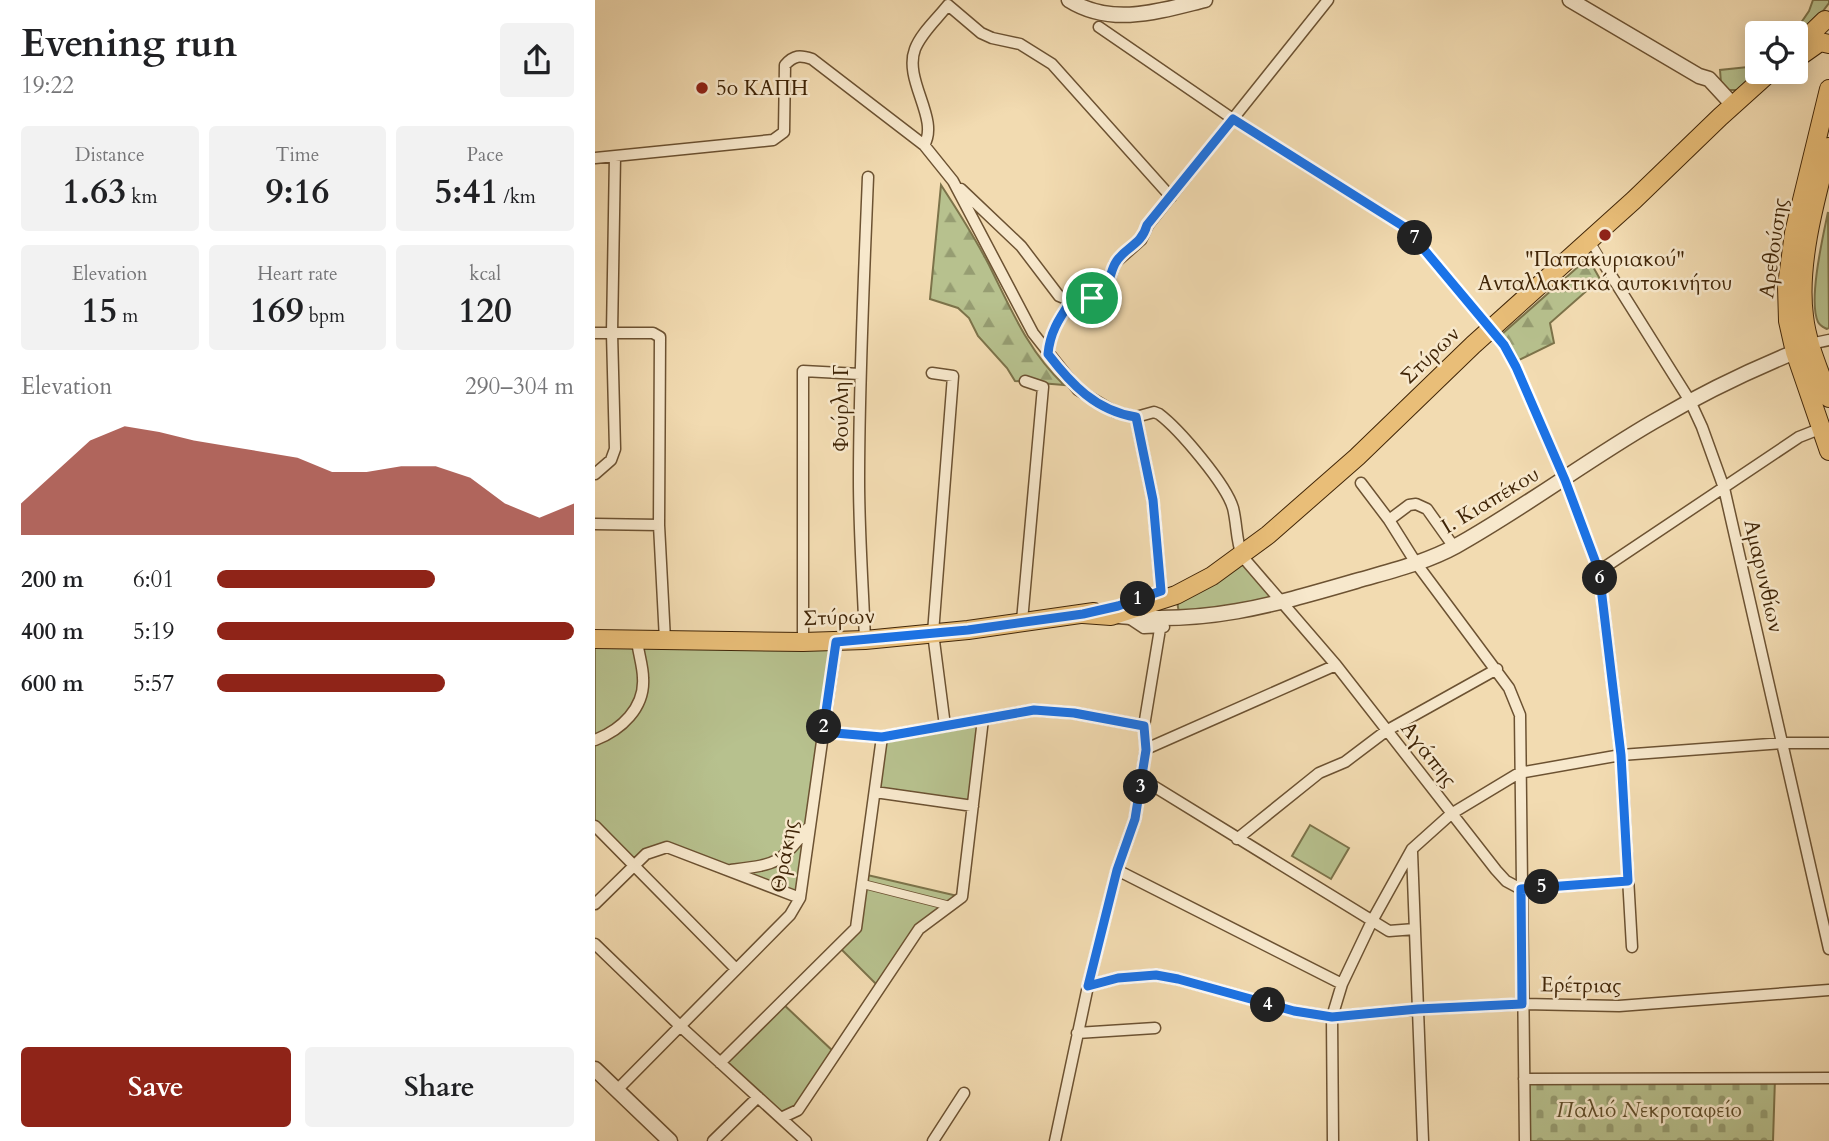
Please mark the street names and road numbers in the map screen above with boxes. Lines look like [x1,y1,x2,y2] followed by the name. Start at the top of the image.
[1752,196,1795,300] street label: Αρεθούσης
[1394,320,1466,391] street label: Στύρων
[827,365,856,451] street label: Φούρλη Γ
[1436,460,1545,541] street label: Ι. Κιαπέκου
[1736,517,1791,636] street label: Αμαρυνθίων
[803,602,875,633] street label: Στύρων
[1394,715,1463,793] street label: Αγάπης
[764,817,805,895] street label: Θράκης
[1540,970,1622,1001] street label: Ερέτριας

